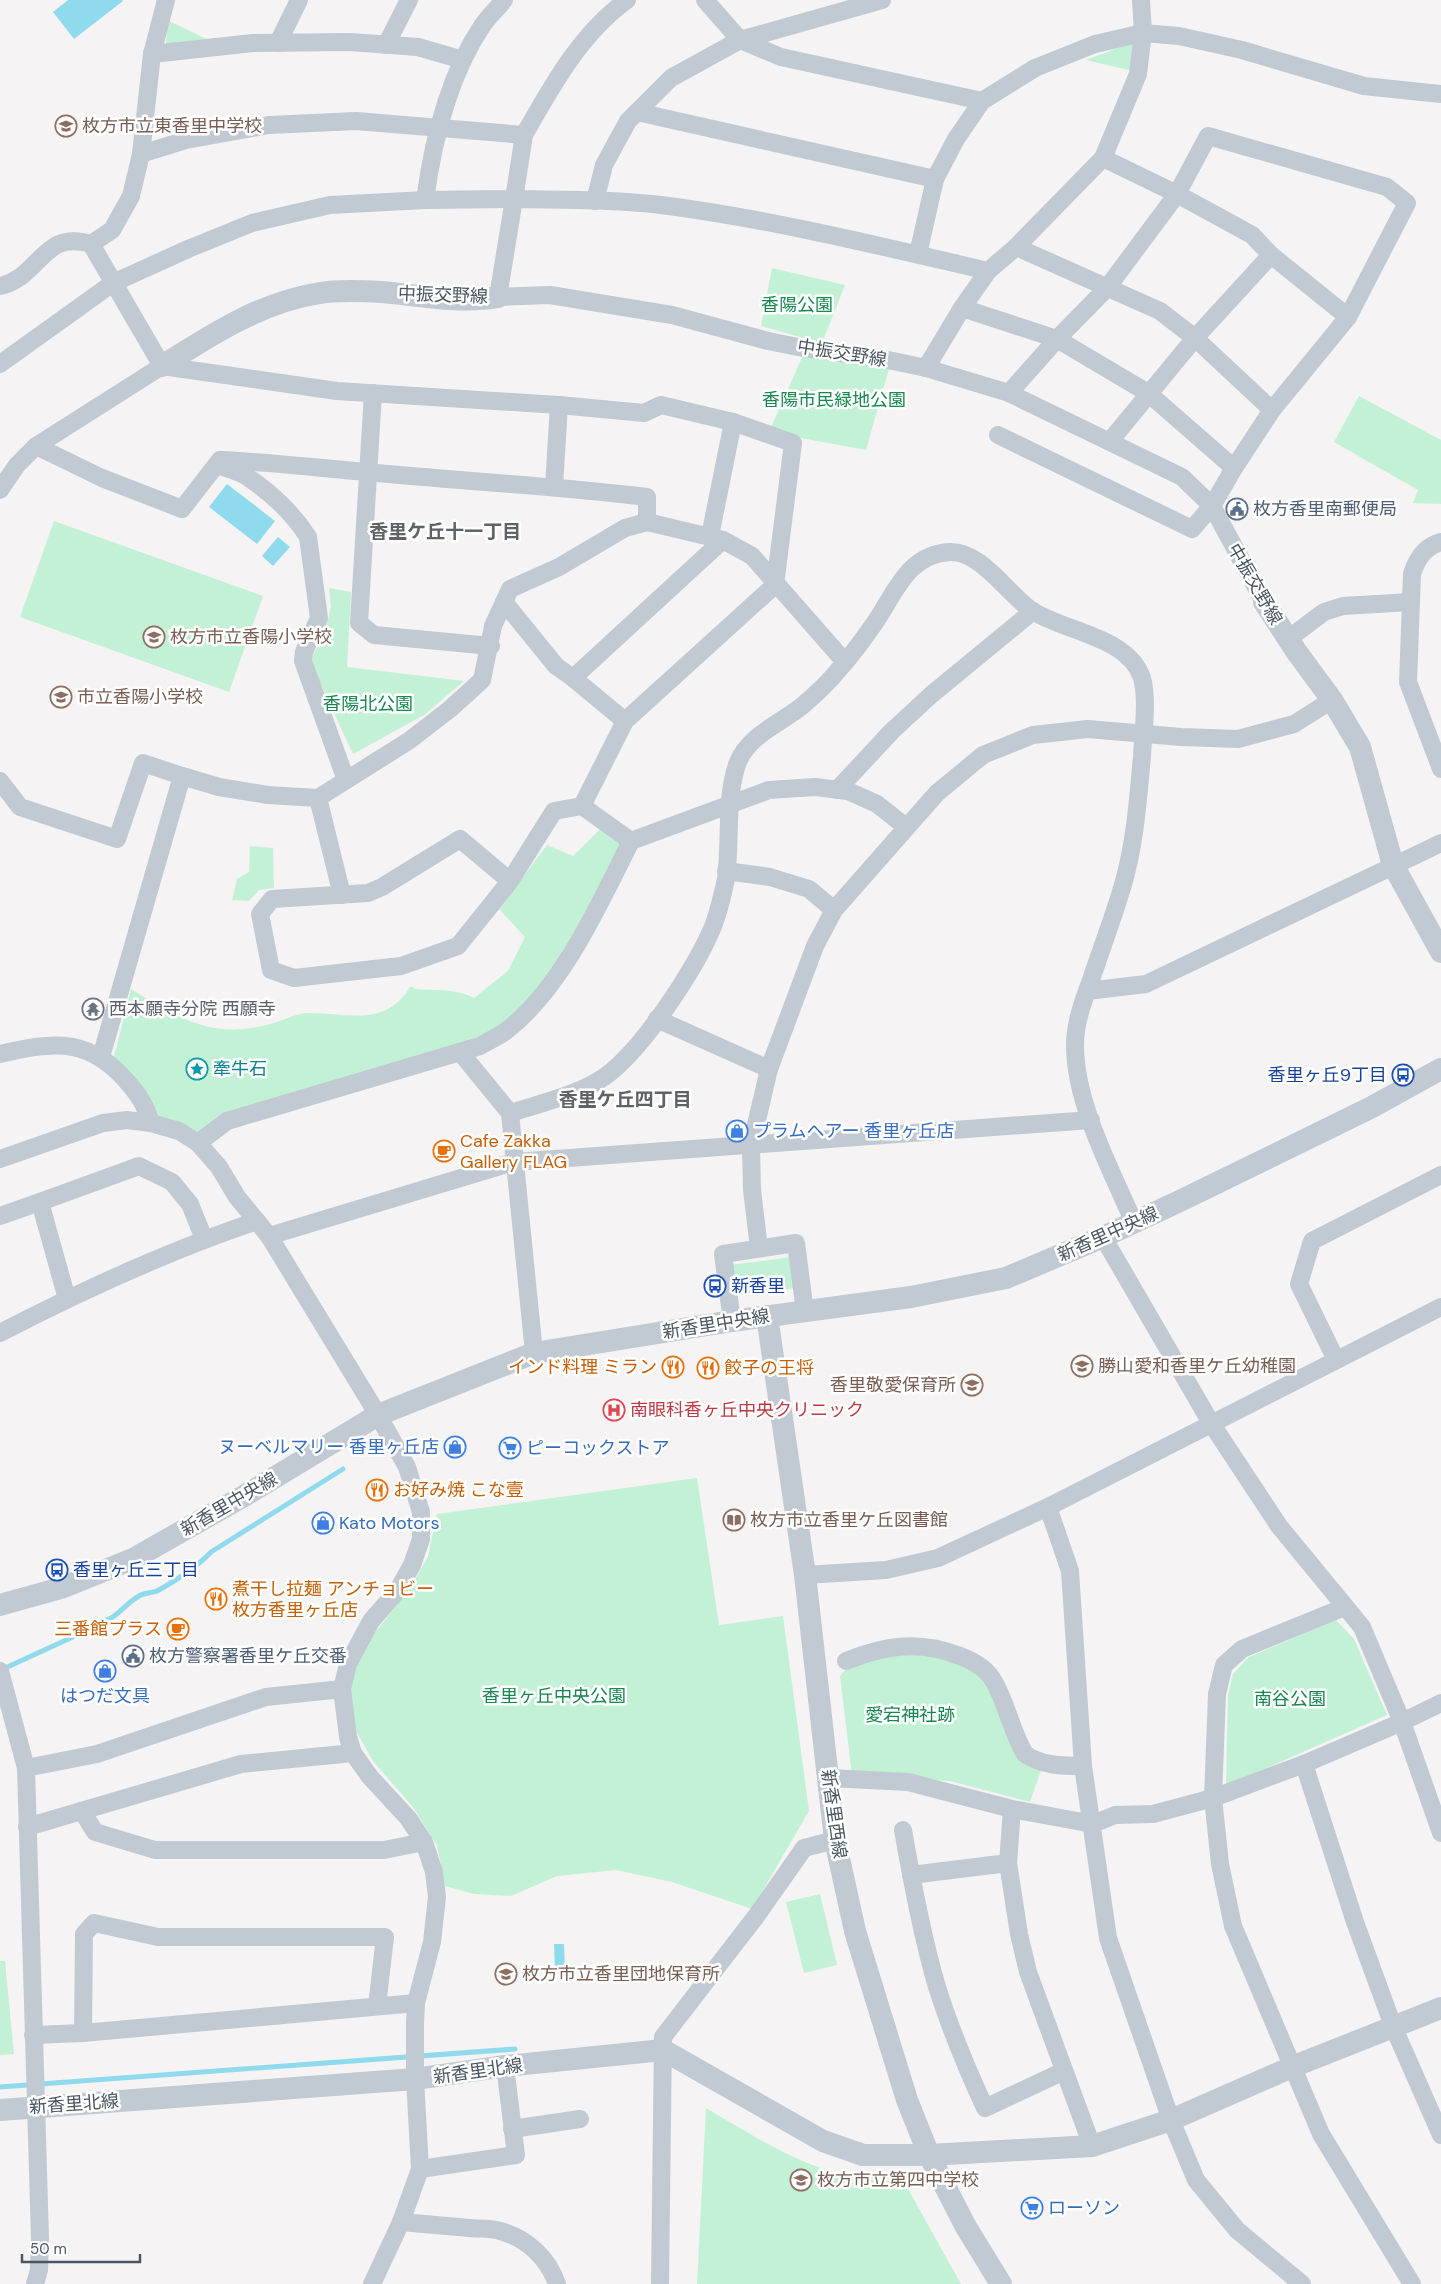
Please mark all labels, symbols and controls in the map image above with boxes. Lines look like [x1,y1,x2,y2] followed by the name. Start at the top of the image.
[54,114,78,138] school or university icon: 枚方市立東香里中学校
[82,114,262,138] place label: 枚方市立東香里中学校
[398,281,488,309] street label: 中振交野線
[761,293,833,317] park label: 香陽公園
[796,334,888,372] street label: 中振交野線
[762,388,906,412] park label: 香陽市民緑地公園
[1225,497,1249,521] public building icon: 枚方香里南郵便局
[1253,497,1397,521] place label: 枚方香里南郵便局
[369,519,521,544] district label: 香里ケ丘十一丁目
[1222,539,1288,629] street label: 中振交野線
[142,625,166,649] school or university icon: 枚方市立香陽小学校
[170,625,332,649] place label: 枚方市立香陽小学校
[49,685,73,709] school or university icon: 市立香陽小学校
[77,685,203,709] place label: 市立香陽小学校
[323,692,413,716] park label: 香陽北公園
[81,997,105,1021] temple icon: 西本願寺分院 西願寺
[109,997,276,1021] place label: 西本願寺分院 西願寺
[185,1057,209,1081] place icon: 牽牛石
[213,1057,267,1081] place label: 牽牛石
[1268,1063,1387,1087] place label: 香里ヶ丘9丁目
[1391,1063,1415,1087] bus stop icon: 香里ヶ丘9丁目
[558,1087,692,1112] district label: 香里ケ丘四丁目
[725,1119,749,1143] shop icon: プラムヘアー 香里ヶ丘店
[753,1119,954,1143] place label: プラムヘアー 香里ヶ丘店
[460,1129,567,1174] place label: Cafe Zakka Gallery FLAG
[432,1139,456,1163] cafe icon: Cafe Zakka Gallery FLAG
[1054,1201,1162,1267] street label: 新香里中央線
[703,1274,727,1298] bus stop icon: 新香里
[731,1274,785,1298] place label: 新香里
[661,1304,771,1344] street label: 新香里中央線
[1070,1354,1094,1378] school or university icon: 勝山愛和香里ケ丘幼稚園
[1098,1354,1296,1378] place label: 勝山愛和香里ケ丘幼稚園
[508,1355,657,1379] place label: インド料理 ミラン
[661,1355,685,1379] restaurant icon: インド料理 ミラン
[696,1356,720,1380] restaurant icon: 餃子の王将
[724,1356,814,1380] place label: 餃子の王将
[830,1373,956,1397] place label: 香里敬愛保育所
[960,1373,984,1397] school or university icon: 香里敬愛保育所
[602,1398,626,1422] hospital icon: 南眼科香ヶ丘中央クリニック
[630,1398,864,1422] place label: 南眼科香ヶ丘中央クリニック
[218,1435,439,1459] place label: ヌーベルマリー 香里ヶ丘店
[443,1435,467,1459] shop icon: ヌーベルマリー 香里ヶ丘店
[498,1436,522,1460] supermarket icon: ピーコックストア
[526,1436,669,1460] place label: ピーコックストア
[176,1467,282,1541] street label: 新香里中央線
[365,1478,389,1502] restaurant icon: お好み焼 こな壹
[393,1478,524,1502] place label: お好み焼 こな壹
[722,1508,746,1532] library icon: 枚方市立香里ケ丘図書館
[750,1508,948,1532] place label: 枚方市立香里ケ丘図書館
[311,1511,335,1535] shop icon: Kato Motors
[339,1511,440,1535] place label: Kato Motors
[45,1558,69,1582] bus stop icon: 香里ヶ丘三丁目
[73,1558,199,1582] place label: 香里ヶ丘三丁目
[232,1577,434,1622] place label: 煮干し拉麺 アンチョビー 枚方香里ヶ丘店
[204,1587,228,1611] restaurant icon: 煮干し拉麺 アンチョビー 枚方香里ヶ丘店
[54,1617,162,1641] place label: 三番館プラス
[166,1617,190,1641] cafe icon: 三番館プラス
[121,1644,145,1668] public building icon: 枚方警察署香里ケ丘交番
[149,1644,347,1668] place label: 枚方警察署香里ケ丘交番
[93,1659,117,1683] shop icon: はつだ文具
[60,1684,150,1708] place label: はつだ文具
[482,1684,626,1708] park label: 香里ヶ丘中央公園
[1254,1687,1326,1711] park label: 南谷公園
[865,1703,955,1727] park label: 愛宕神社跡
[816,1768,852,1860] street label: 新香里西線
[494,1962,518,1986] school or university icon: 枚方市立香里団地保育所
[522,1962,720,1986] place label: 枚方市立香里団地保育所
[432,2053,524,2089] street label: 新香里北線
[28,2089,120,2119] street label: 新香里北線
[789,2168,813,2192] school or university icon: 枚方市立第四中学校
[817,2168,979,2192] place label: 枚方市立第四中学校
[1020,2196,1044,2220] supermarket icon: ローソン
[1048,2196,1120,2220] place label: ローソン
[22,2232,140,2264] scale bar
[30,2239,67,2259] text: 50 m

